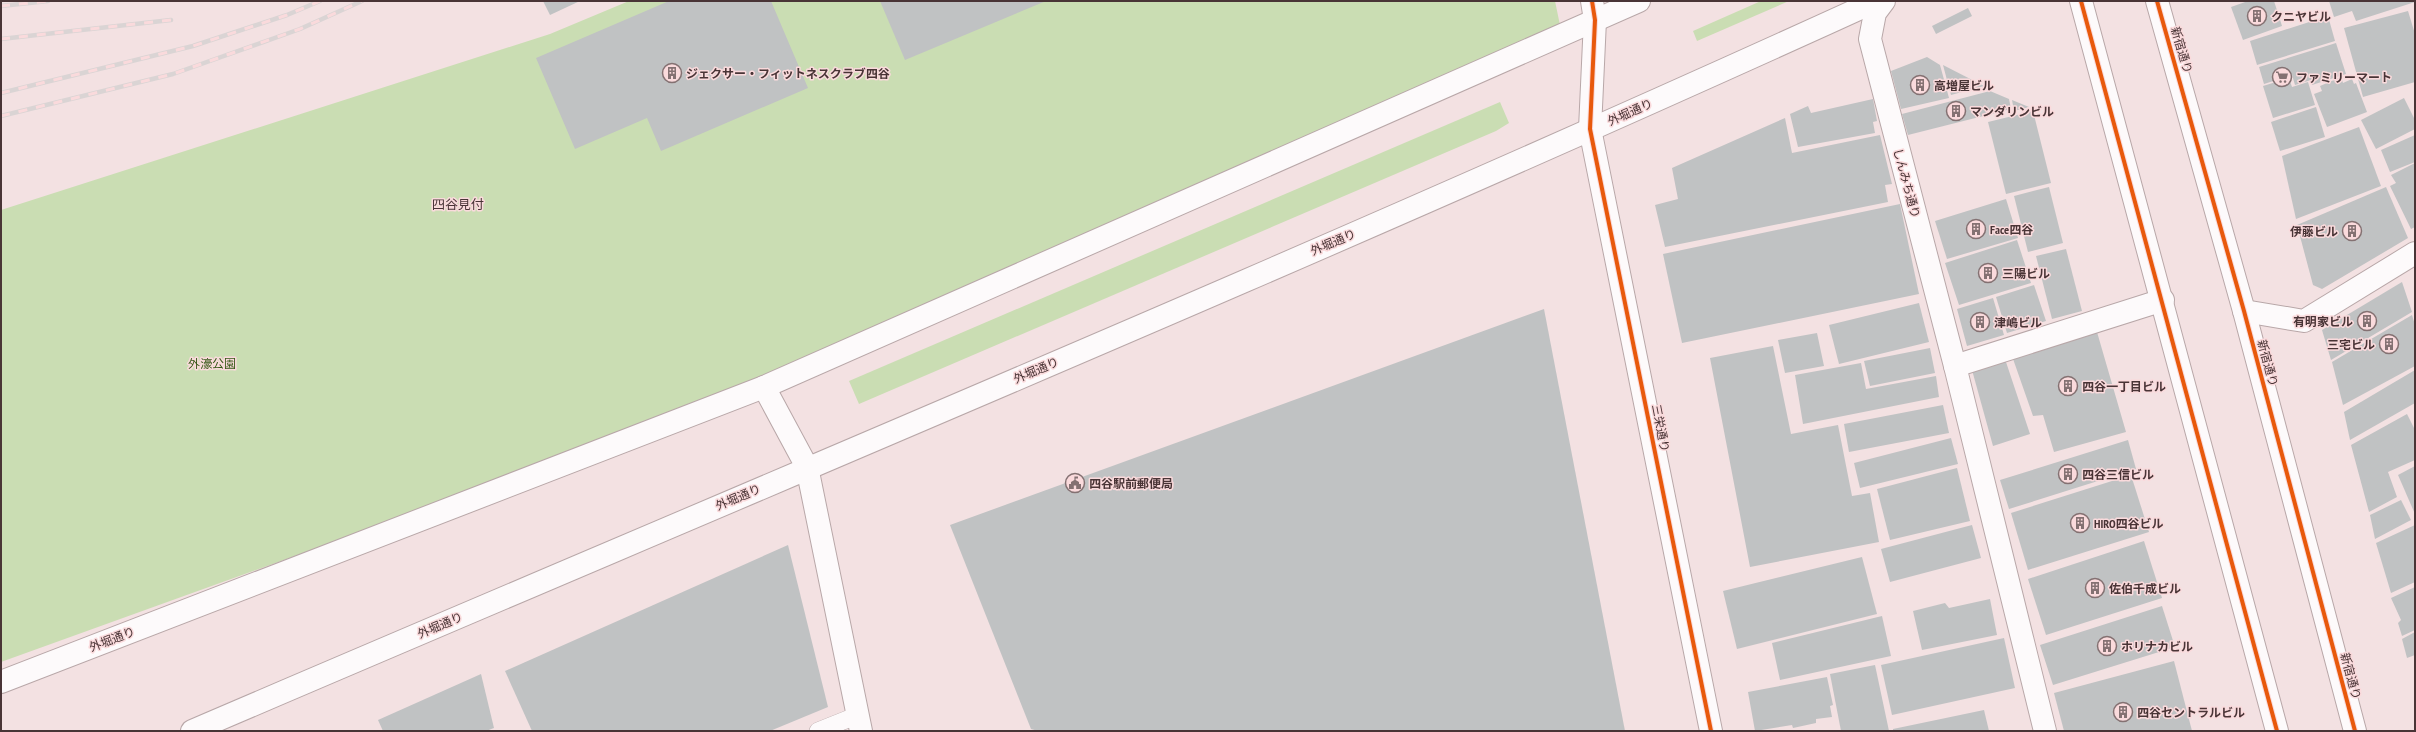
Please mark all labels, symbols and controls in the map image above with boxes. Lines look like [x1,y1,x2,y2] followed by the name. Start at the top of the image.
[2246,5,2268,27] building icon: クニヤビル
[2271,9,2331,24] place label: クニヤビル
[2168,25,2196,75] street label: 新宿通り
[661,62,683,84] building icon: ジェクサー・フィットネスクラブ四谷
[686,66,890,81] place label: ジェクサー・フィットネスクラブ四谷
[2271,66,2293,88] supermarket icon: ファミリーマート
[2296,70,2392,85] place label: ファミリーマート
[1909,74,1931,96] building icon: 高増屋ビル
[1934,78,1994,93] place label: 高増屋ビル
[1605,95,1655,129] street label: 外堀通り
[1945,100,1967,122] building icon: マンダリンビル
[1970,104,2054,119] place label: マンダリンビル
[1890,146,1924,220] street label: しんみち通り
[432,196,484,213] district label: 四谷見付
[1965,218,1987,240] building icon: Face四谷
[2341,220,2363,242] building icon: 伊藤ビル
[1990,222,2033,237] place label: Face四谷
[2290,224,2338,239] place label: 伊藤ビル
[1308,226,1358,258] street label: 外堀通り
[1977,262,1999,284] building icon: 三陽ビル
[2002,266,2050,281] place label: 三陽ビル
[2356,310,2378,332] building icon: 有明家ビル
[1969,311,1991,333] building icon: 津嶋ビル
[2293,314,2353,329] place label: 有明家ビル
[1994,315,2042,330] place label: 津嶋ビル
[2378,333,2400,355] building icon: 三宅ビル
[2327,337,2375,352] place label: 三宅ビル
[2255,338,2281,388] street label: 新宿通り
[1011,354,1061,386] street label: 外堀通り
[188,356,236,371] park label: 外濠公園
[2057,375,2079,397] building icon: 四谷一丁目ビル
[2082,379,2166,394] place label: 四谷一丁目ビル
[1649,403,1673,453] street label: 三栄通り
[2057,463,2079,485] building icon: 四谷三信ビル
[2082,467,2154,482] place label: 四谷三信ビル
[1064,472,1086,494] public building icon: 四谷駅前郵便局
[1089,476,1173,491] place label: 四谷駅前郵便局
[713,481,763,513] street label: 外堀通り
[2069,512,2091,534] building icon: HIRO四谷ビル
[2094,516,2164,531] place label: HIRO四谷ビル
[2084,577,2106,599] building icon: 佐伯千成ビル
[2109,581,2181,596] place label: 佐伯千成ビル
[415,609,465,641] street label: 外堀通り
[87,623,137,655] street label: 外堀通り
[2096,635,2118,657] building icon: ホリナカビル
[2121,639,2193,654] place label: ホリナカビル
[2338,651,2364,701] street label: 新宿通り
[2112,701,2134,723] building icon: 四谷セントラルビル
[2137,705,2245,720] place label: 四谷セントラルビル

